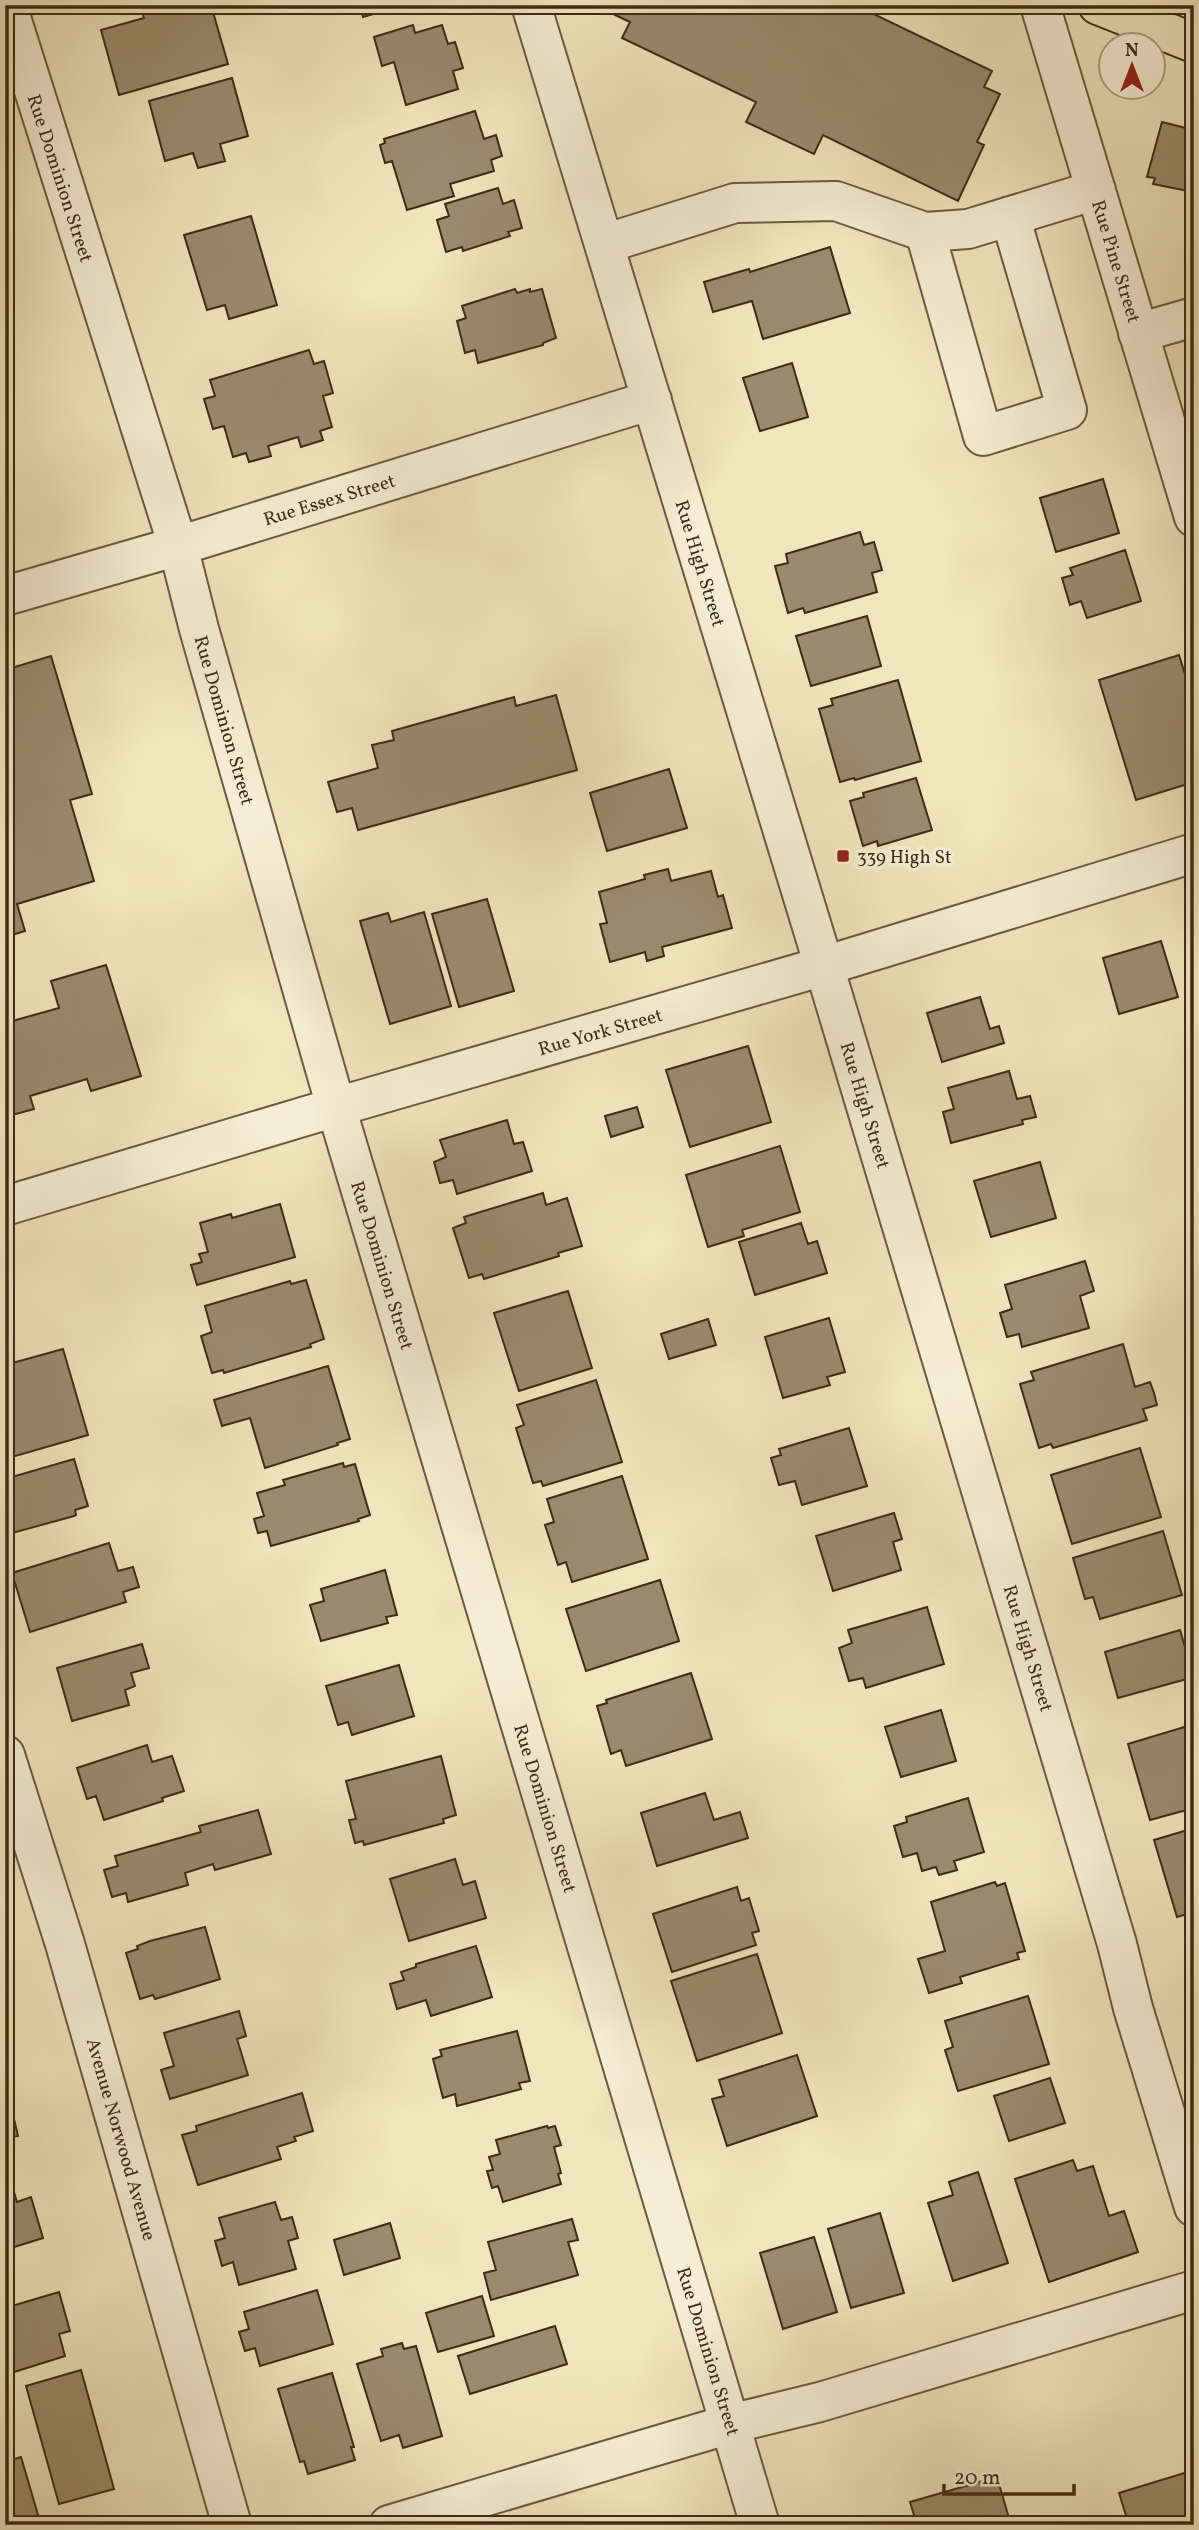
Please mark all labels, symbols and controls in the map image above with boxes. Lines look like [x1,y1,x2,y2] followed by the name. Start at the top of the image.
[1098,32,1168,102] north arrow
[1125,38,1139,64] text: N
[20,91,99,266] street label: Rue Dominion Street
[1084,197,1146,327] street label: Rue Pine Street
[260,468,399,533] street label: Rue Essex Street
[667,497,731,630] street label: Rue High Street
[186,633,260,809] street label: Rue Dominion Street
[857,845,952,871] place label: 339 High St
[835,848,851,864] marker: 339 High St
[535,1003,666,1063] street label: Rue York Street
[832,1039,896,1172] street label: Rue High Street
[343,1178,419,1353] street label: Rue Dominion Street
[995,1582,1059,1715] street label: Rue High Street
[506,1721,582,1896] street label: Rue Dominion Street
[79,2035,161,2244] street label: Avenue Norwood Avenue
[669,2264,745,2439] street label: Rue Dominion Street
[944,2453,1073,2497] scale bar
[954,2464,1000,2493] text: 20 m

